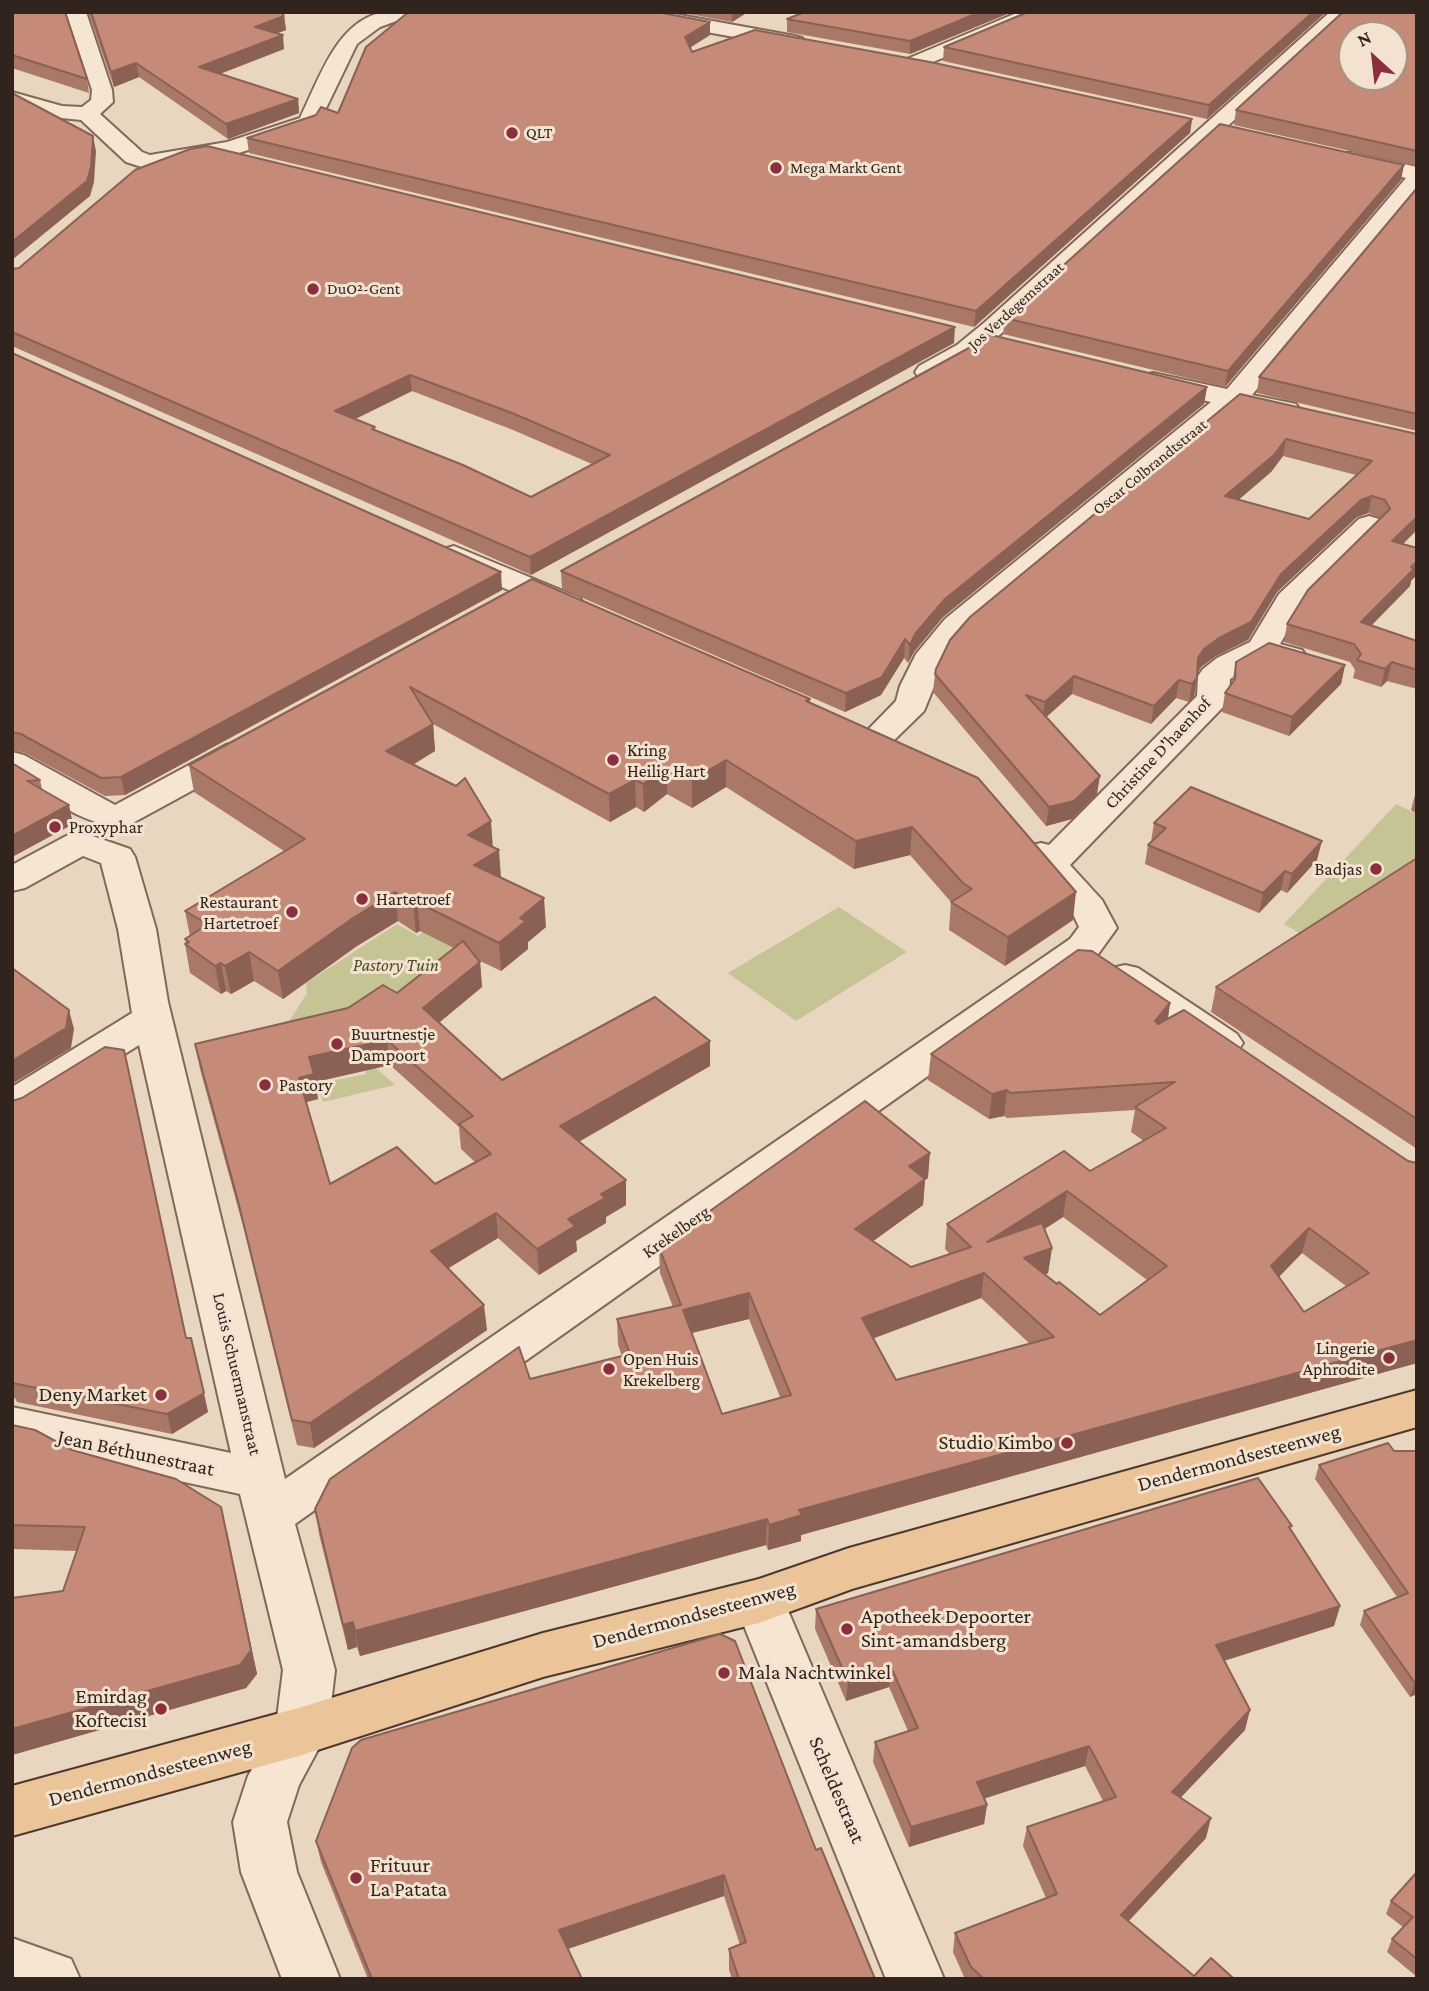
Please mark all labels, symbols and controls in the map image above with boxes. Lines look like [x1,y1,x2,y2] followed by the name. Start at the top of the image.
[1338,21,1408,91] north arrow
[1354,26,1375,51] text: N
[526,123,552,143] place label: QLT
[504,125,520,141] marker: QLT
[790,158,902,178] place label: Mega Markt Gent
[768,160,784,176] marker: Mega Markt Gent
[964,258,1068,354] street label: Jos Verdegemstraat
[327,279,400,299] place label: DuO²-Gent
[305,281,321,297] marker: DuO²-Gent
[1089,415,1211,519] street label: Oscar Colbrandtstraat
[1100,692,1216,814] street label: Christine D'haenhof
[627,739,705,782] place label: Kring Heilig Hart
[605,752,621,768] marker: Kring Heilig Hart
[69,816,143,838] place label: Proxyphar
[47,819,63,835] marker: Proxyphar
[1315,858,1362,880] place label: Badjas
[1368,861,1384,877] marker: Badjas
[376,888,450,910] place label: Hartetroef
[200,891,278,934] place label: Restaurant Hartetroef
[354,891,370,907] marker: Hartetroef
[284,904,300,920] marker: Restaurant Hartetroef
[353,954,439,976] park label: Pastory Tuin
[351,1023,435,1066] place label: Buurtnestje Dampoort
[329,1036,345,1052] marker: Buurtnestje Dampoort
[279,1074,333,1096] place label: Pastory
[257,1077,273,1093] marker: Pastory
[638,1201,714,1263] street label: Krekelberg
[208,1291,266,1457] street label: Louis Schuermanstraat
[1303,1337,1375,1380] place label: Lingerie Aphrodite
[623,1348,700,1390] place label: Open Huis Krekelberg
[1381,1350,1397,1366] marker: Lingerie Aphrodite
[601,1361,617,1377] marker: Open Huis Krekelberg
[38,1382,147,1408] place label: Deny Market
[153,1387,169,1403] marker: Deny Market
[1135,1419,1343,1497] street label: Dendermondsesteenweg
[55,1424,217,1482] street label: Jean Béthunestraat
[939,1430,1053,1456] place label: Studio Kimbo
[1059,1435,1075,1451] marker: Studio Kimbo
[590,1576,798,1654] street label: Dendermondsesteenweg
[861,1604,1031,1654] place label: Apotheek Depoorter Sint-amandsberg
[839,1621,855,1637] marker: Apotheek Depoorter Sint-amandsberg
[738,1660,891,1686] place label: Mala Nachtwinkel
[716,1665,732,1681] marker: Mala Nachtwinkel
[75,1684,147,1734] place label: Emirdag Koftecisi
[153,1701,169,1717] marker: Emirdag Koftecisi
[803,1733,871,1847] street label: Scheldestraat
[46,1734,254,1812] street label: Dendermondsesteenweg
[370,1853,447,1903] place label: Frituur La Patata
[348,1870,364,1886] marker: Frituur La Patata

